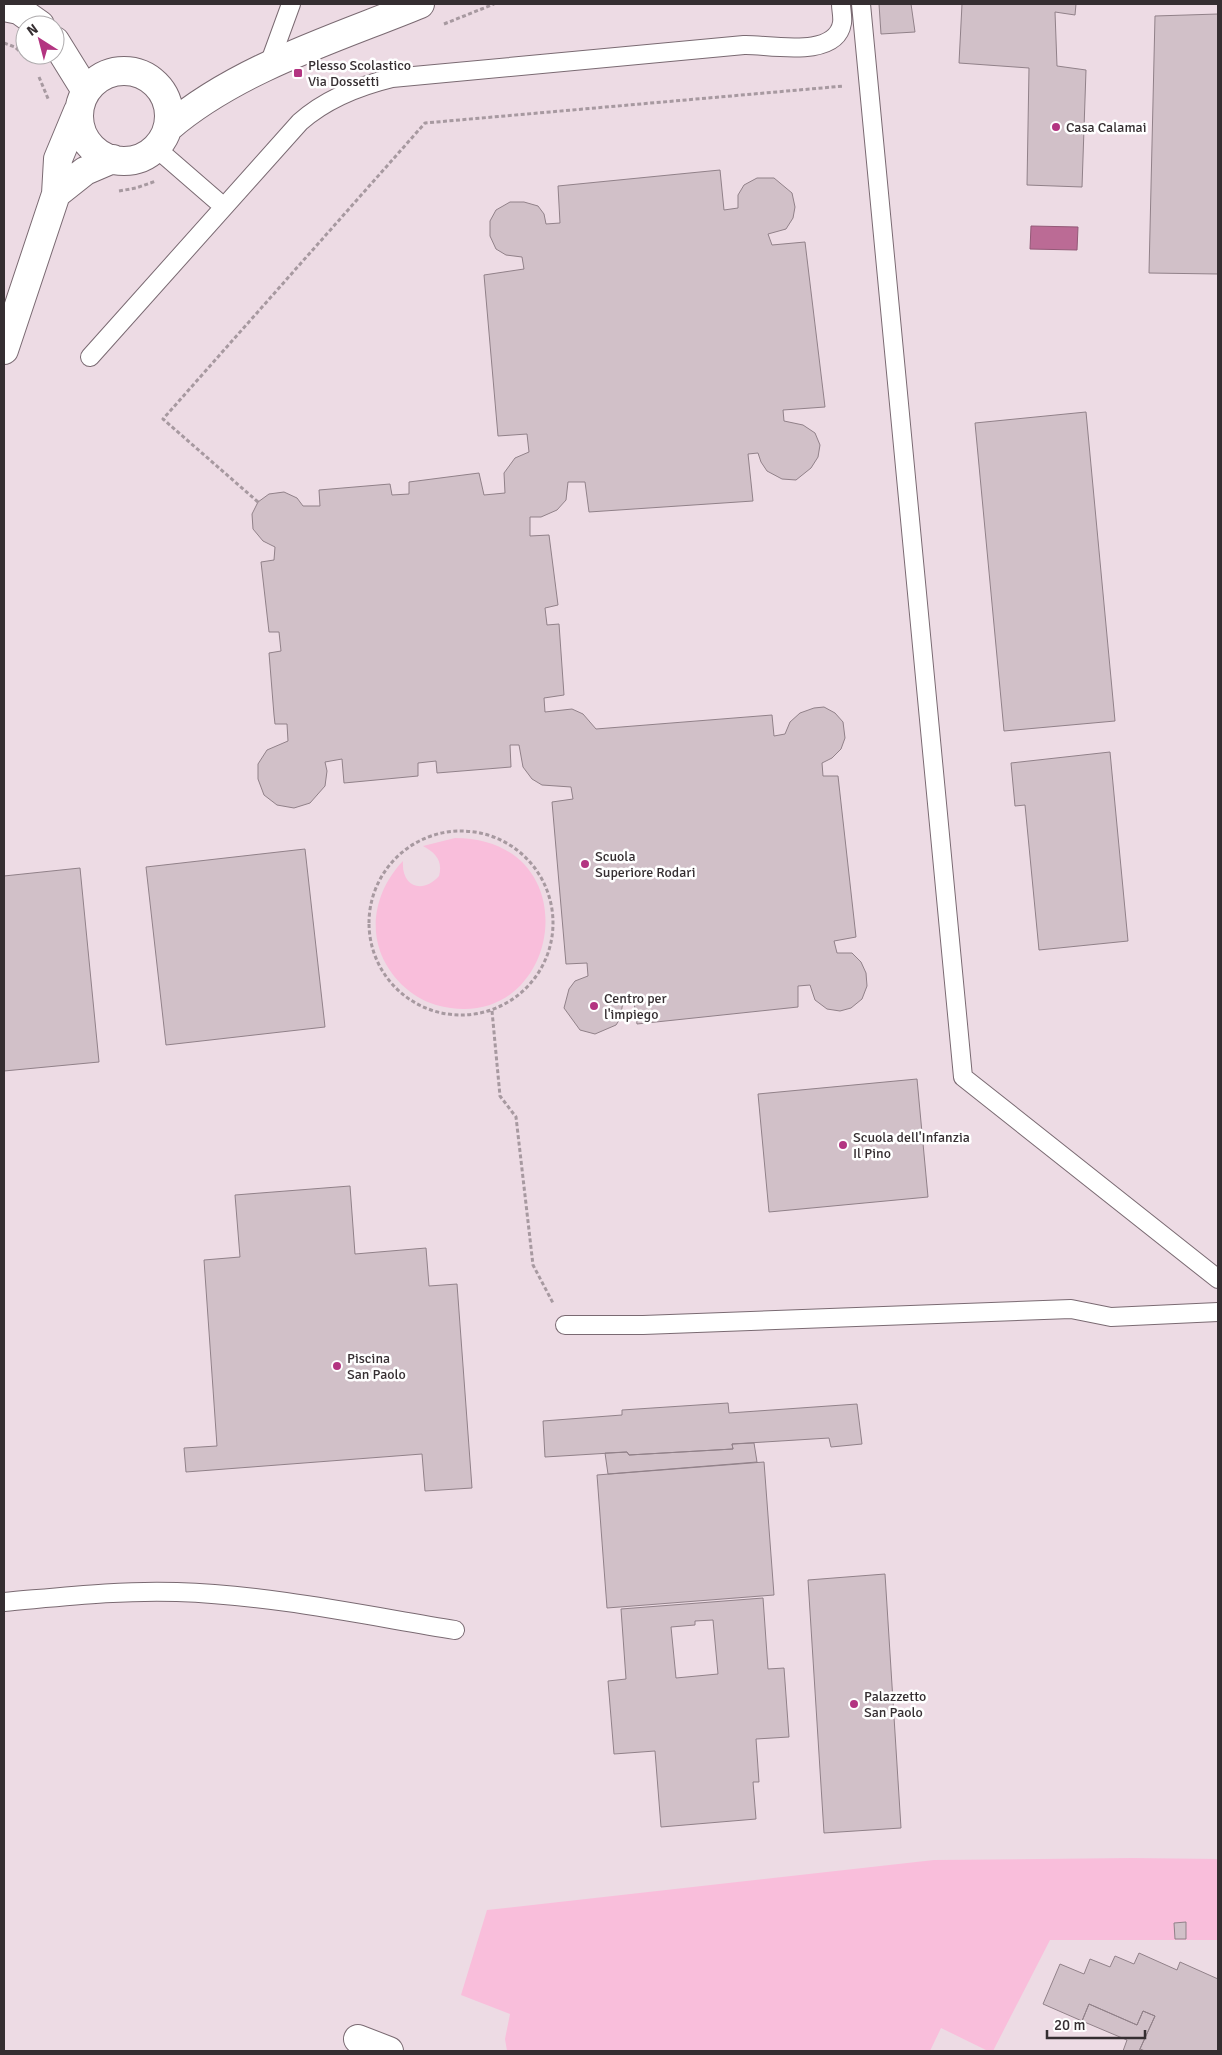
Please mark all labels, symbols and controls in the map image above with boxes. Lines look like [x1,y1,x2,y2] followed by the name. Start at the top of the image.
[15,15,65,65] north arrow
[24,20,42,40] text: N
[308,57,411,90] place label: Plesso Scolastico Via Dossetti
[292,67,304,79] marker: Plesso Scolastico Via Dossetti
[1066,119,1147,136] place label: Casa Calamai
[1050,121,1062,133] marker: Casa Calamai
[595,848,696,881] place label: Scuola Superiore Rodari
[579,858,591,870] marker: Scuola Superiore Rodari
[604,990,668,1023] place label: Centro per l'impiego
[588,1000,600,1012] marker: Centro per l'impiego
[853,1129,970,1162] place label: Scuola dell'Infanzia Il Pino
[837,1139,849,1151] marker: Scuola dell'Infanzia Il Pino
[347,1350,406,1383] place label: Piscina San Paolo
[331,1360,343,1372] marker: Piscina San Paolo
[864,1688,926,1721] place label: Palazzetto San Paolo
[848,1698,860,1710] marker: Palazzetto San Paolo
[1047,2008,1144,2040] scale bar
[1054,2016,1085,2034] text: 20 m

